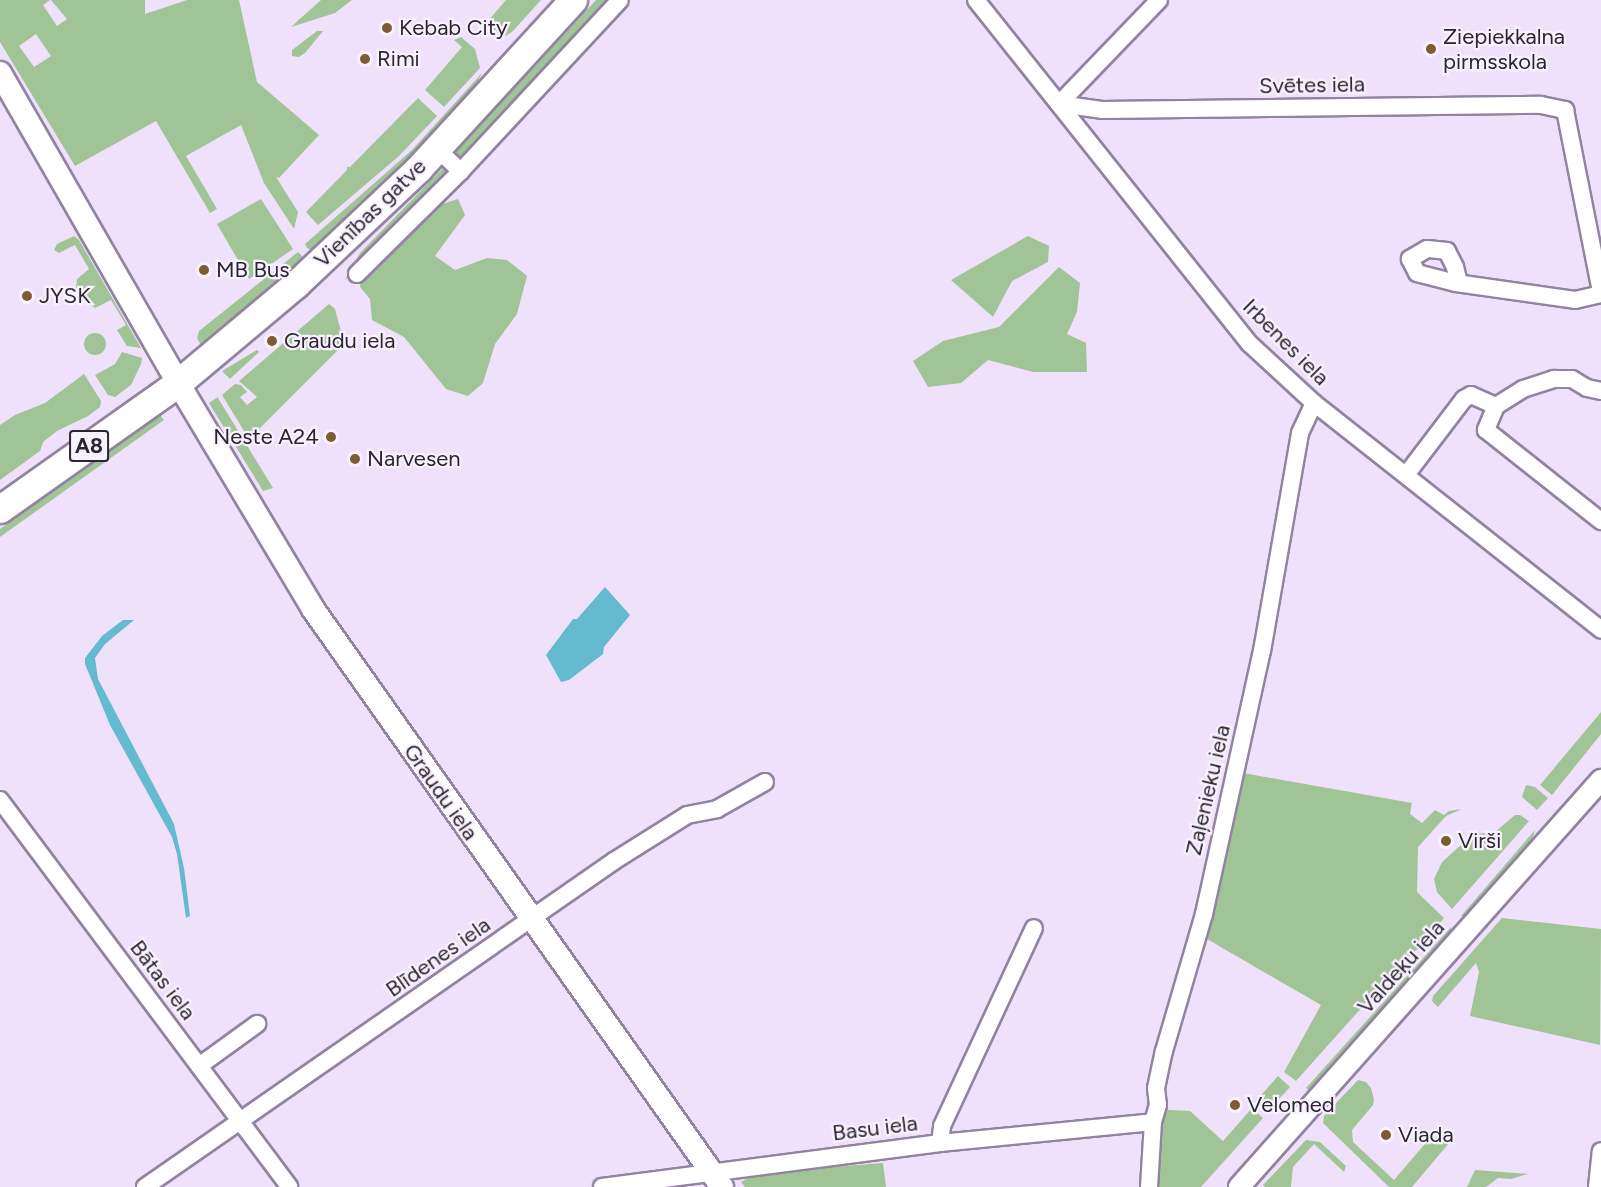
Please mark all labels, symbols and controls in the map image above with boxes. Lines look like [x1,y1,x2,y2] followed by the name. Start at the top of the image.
[399,15,508,41] place label: Kebab City
[380,21,394,35] marker: Kebab City
[1443,23,1565,74] place label: Ziepiekkalna pirmsskola
[1424,42,1438,56] marker: Ziepiekkalna pirmsskola
[377,46,420,72] place label: Rimi
[358,52,372,66] marker: Rimi
[1259,71,1365,99] street label: Svētes iela
[309,153,431,273] street label: Vienības gatve
[216,257,289,283] place label: MB Bus
[197,263,211,277] marker: MB Bus
[39,283,91,309] place label: JYSK
[20,289,34,303] marker: JYSK
[1237,293,1335,391] street label: Irbenes iela
[284,328,395,354] place label: Graudu iela
[265,334,279,348] marker: Graudu iela
[213,424,319,450] place label: Neste A24
[68,428,110,464] road number: A8
[324,430,338,444] marker: Neste A24
[367,446,460,472] place label: Narvesen
[348,452,362,466] marker: Narvesen
[1180,722,1236,858] street label: Zaļenieku iela
[398,739,484,845] street label: Graudu iela
[1458,828,1501,854] place label: Virši
[1439,834,1453,848] marker: Virši
[381,911,495,1003] street label: Blīdenes iela
[1352,915,1450,1019] street label: Valdeķu iela
[124,935,202,1025] street label: Bātas iela
[1247,1092,1335,1118] place label: Velomed
[1228,1098,1242,1112] marker: Velomed
[831,1110,919,1146] street label: Basu iela
[1398,1122,1454,1148] place label: Viada
[1379,1128,1393,1142] marker: Viada

